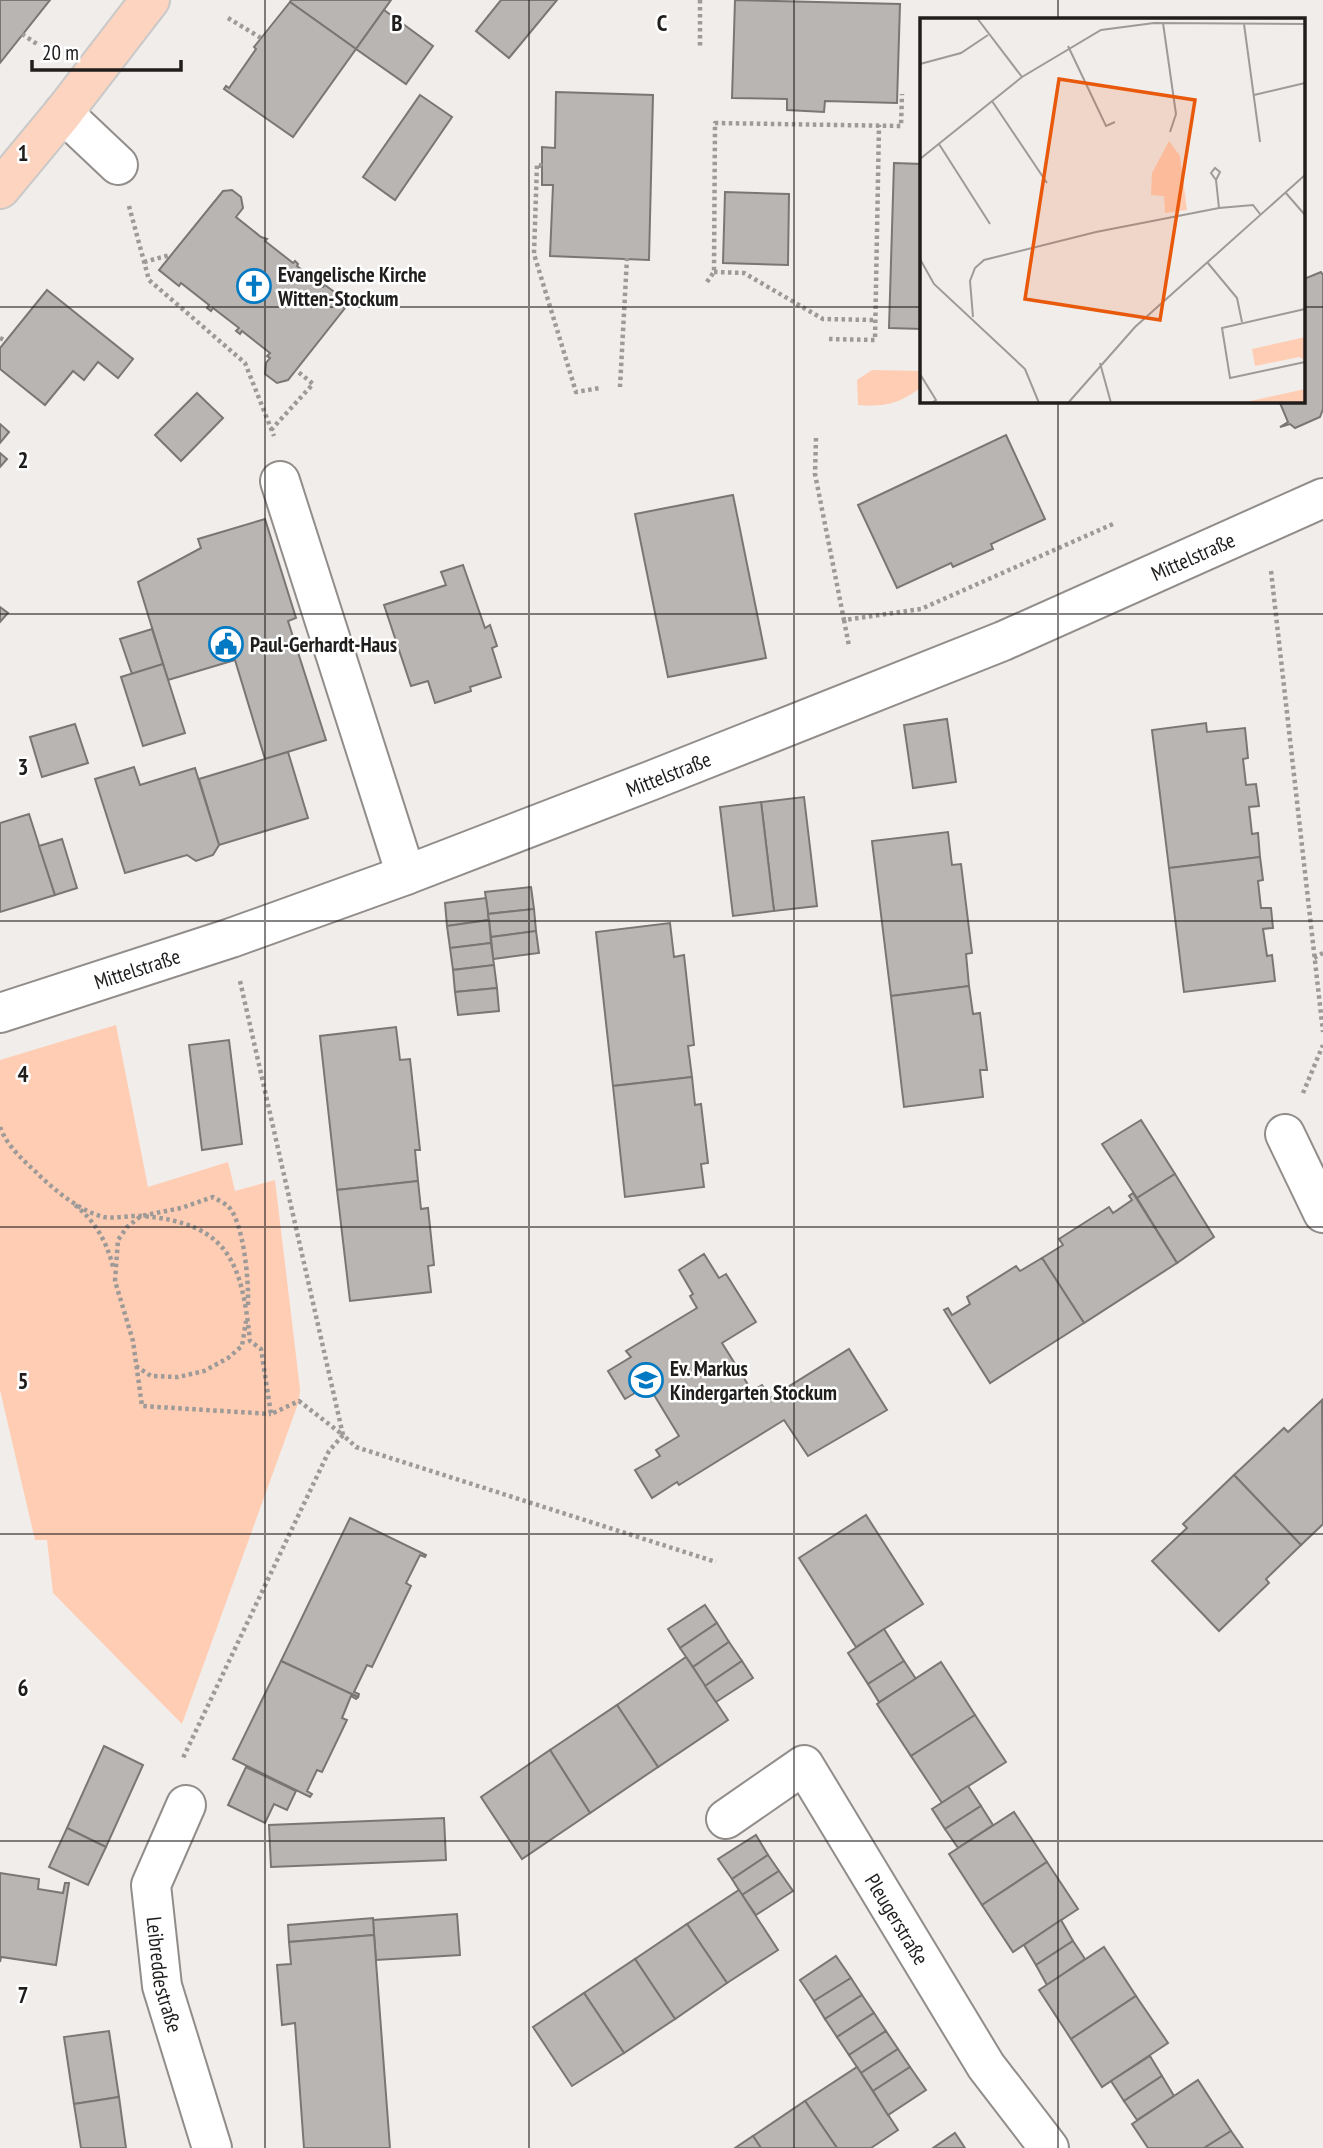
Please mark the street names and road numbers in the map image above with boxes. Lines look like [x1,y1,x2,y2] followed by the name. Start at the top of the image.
[1147,526,1239,587] street label: Mittelstraße
[622,745,715,803] street label: Mittelstraße
[90,942,183,995] street label: Mittelstraße
[859,1869,935,1970] street label: Pleugerstraße
[141,1915,189,2036] street label: Leibreddestraße

